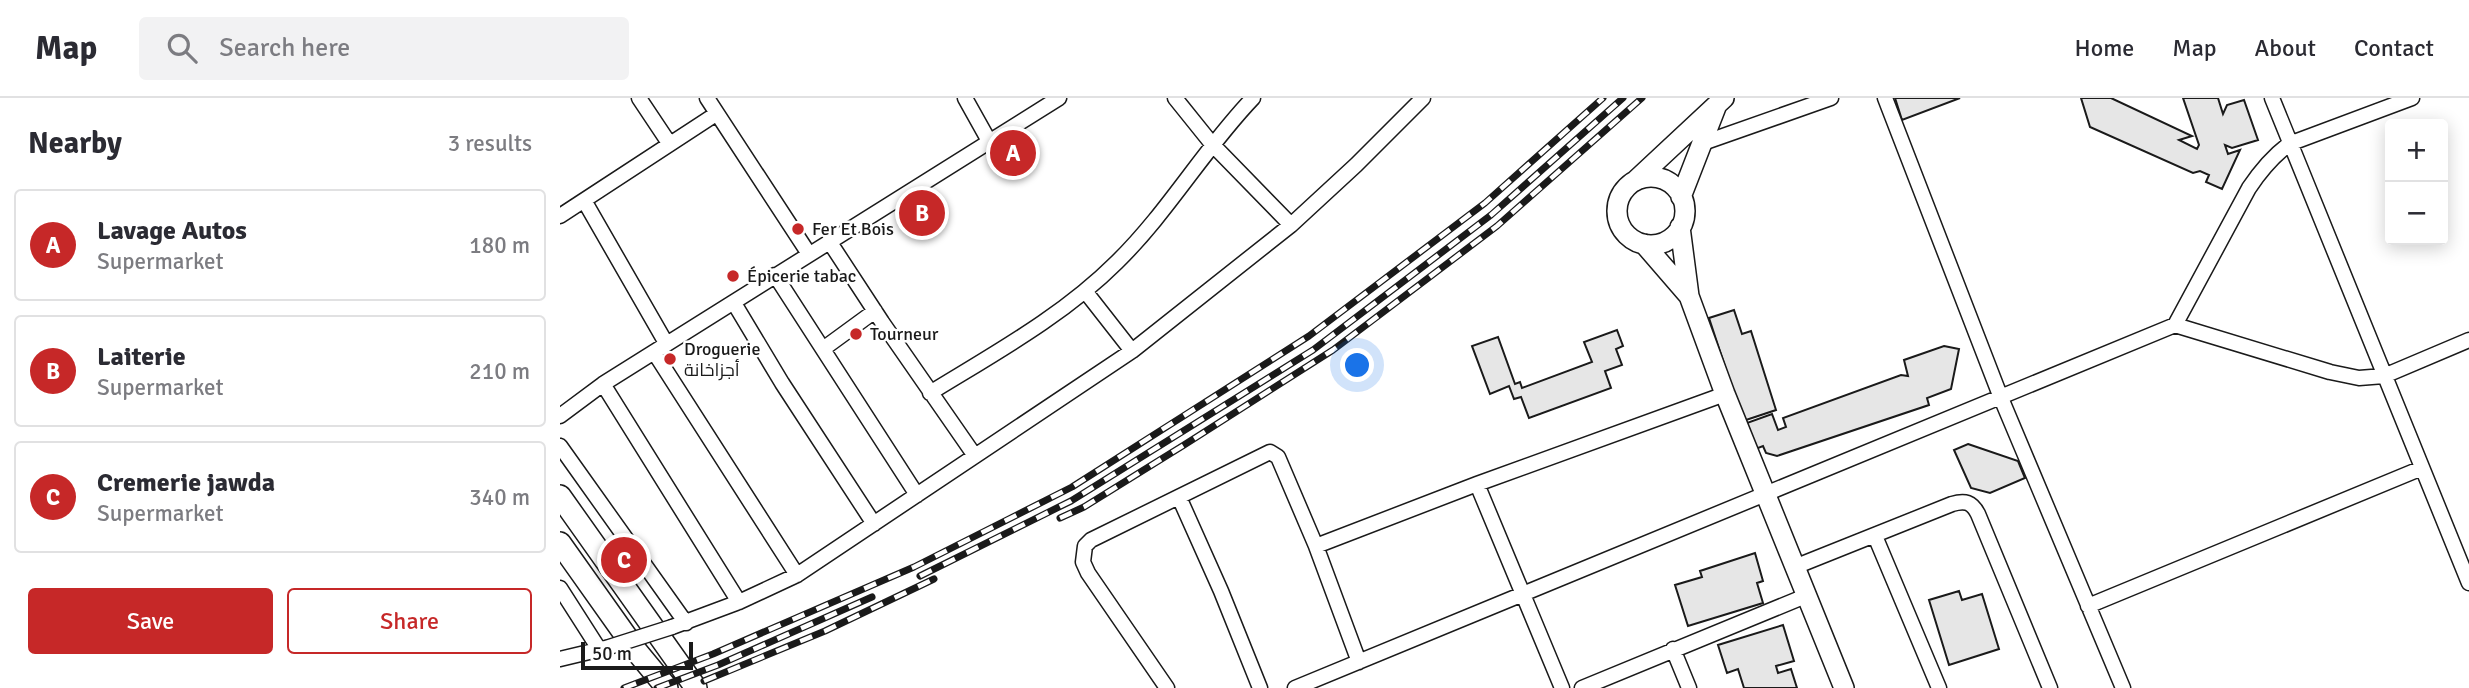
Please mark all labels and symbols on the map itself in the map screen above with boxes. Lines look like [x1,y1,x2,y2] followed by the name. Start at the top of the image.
[990,127,1036,179] pin: A
[899,187,945,239] pin: B
[812,218,894,240] place label: Fer Et Bois
[790,221,806,237] marker: Fer Et Bois
[747,265,856,287] place label: Épicerie tabac
[725,268,741,284] marker: Épicerie tabac
[870,323,939,345] place label: Tourneur
[848,326,864,342] marker: Tourneur
[684,338,760,381] place label: Droguerie أجزاخانة
[1340,348,1374,382] your location
[662,351,678,367] marker: Droguerie أجزاخانة
[601,534,647,586] pin: C
[581,639,693,671] scale bar

